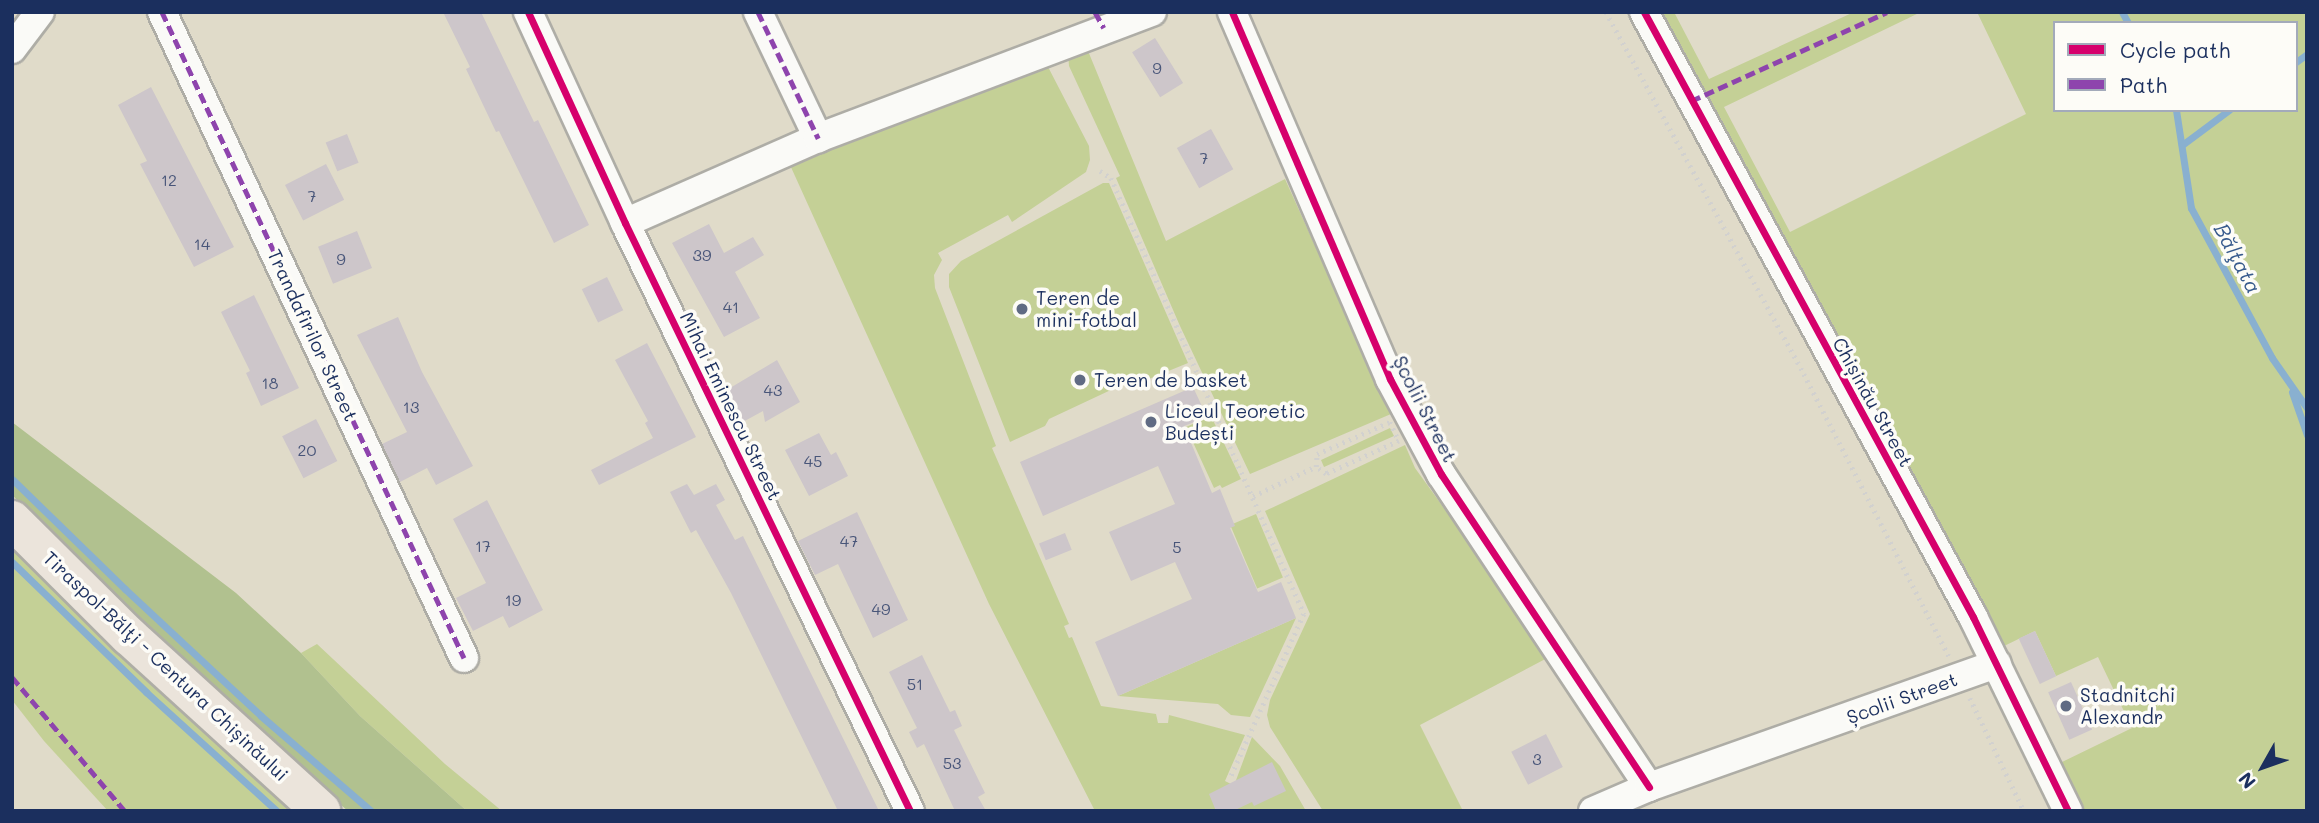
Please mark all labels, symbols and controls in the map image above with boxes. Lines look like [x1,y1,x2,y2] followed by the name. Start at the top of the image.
[2053,21,2298,112] legend
[2120,36,2230,63] text: Cycle path
[1152,58,1162,78] house number: 9
[2120,71,2167,98] text: Path
[1200,148,1208,168] house number: 7
[161,170,177,190] house number: 12
[308,186,316,206] house number: 7
[2209,219,2267,297] water label: Bălţata
[194,234,210,254] house number: 14
[263,245,363,425] street label: Trandafirilor Street
[693,245,711,265] house number: 39
[336,249,346,269] house number: 9
[1036,287,1137,331] place label: Teren de mini-fotbal
[723,297,739,317] house number: 41
[1014,301,1030,317] marker: Teren de mini-fotbal
[675,308,787,504] street label: Mihai Eminescu Street
[1828,333,1918,471] street label: Chișinău Street
[1388,352,1462,466] street label: Școlii Street
[1094,369,1248,391] place label: Teren de basket
[1072,372,1088,388] marker: Teren de basket
[262,373,278,393] house number: 18
[764,380,782,400] house number: 43
[403,397,419,417] house number: 13
[1165,400,1305,444] place label: Liceul Teoretic Budești
[1143,414,1159,430] marker: Liceul Teoretic Budești
[298,440,316,460] house number: 20
[804,451,822,471] house number: 45
[840,531,858,551] house number: 47
[475,536,491,556] house number: 17
[1172,537,1182,557] house number: 5
[39,546,293,786] street label: Tiraspol-Bălţi - Centura Chișinăului
[505,590,521,610] house number: 19
[872,599,890,619] house number: 49
[1844,667,1960,729] street label: Școlii Street
[907,674,923,694] house number: 51
[2080,684,2175,728] place label: Stadnitchi Alexandr
[2058,698,2074,714] marker: Stadnitchi Alexandr
[2228,732,2298,802] north arrow
[1532,749,1542,769] house number: 3
[943,753,961,773] house number: 53
[2232,767,2261,794] text: N

